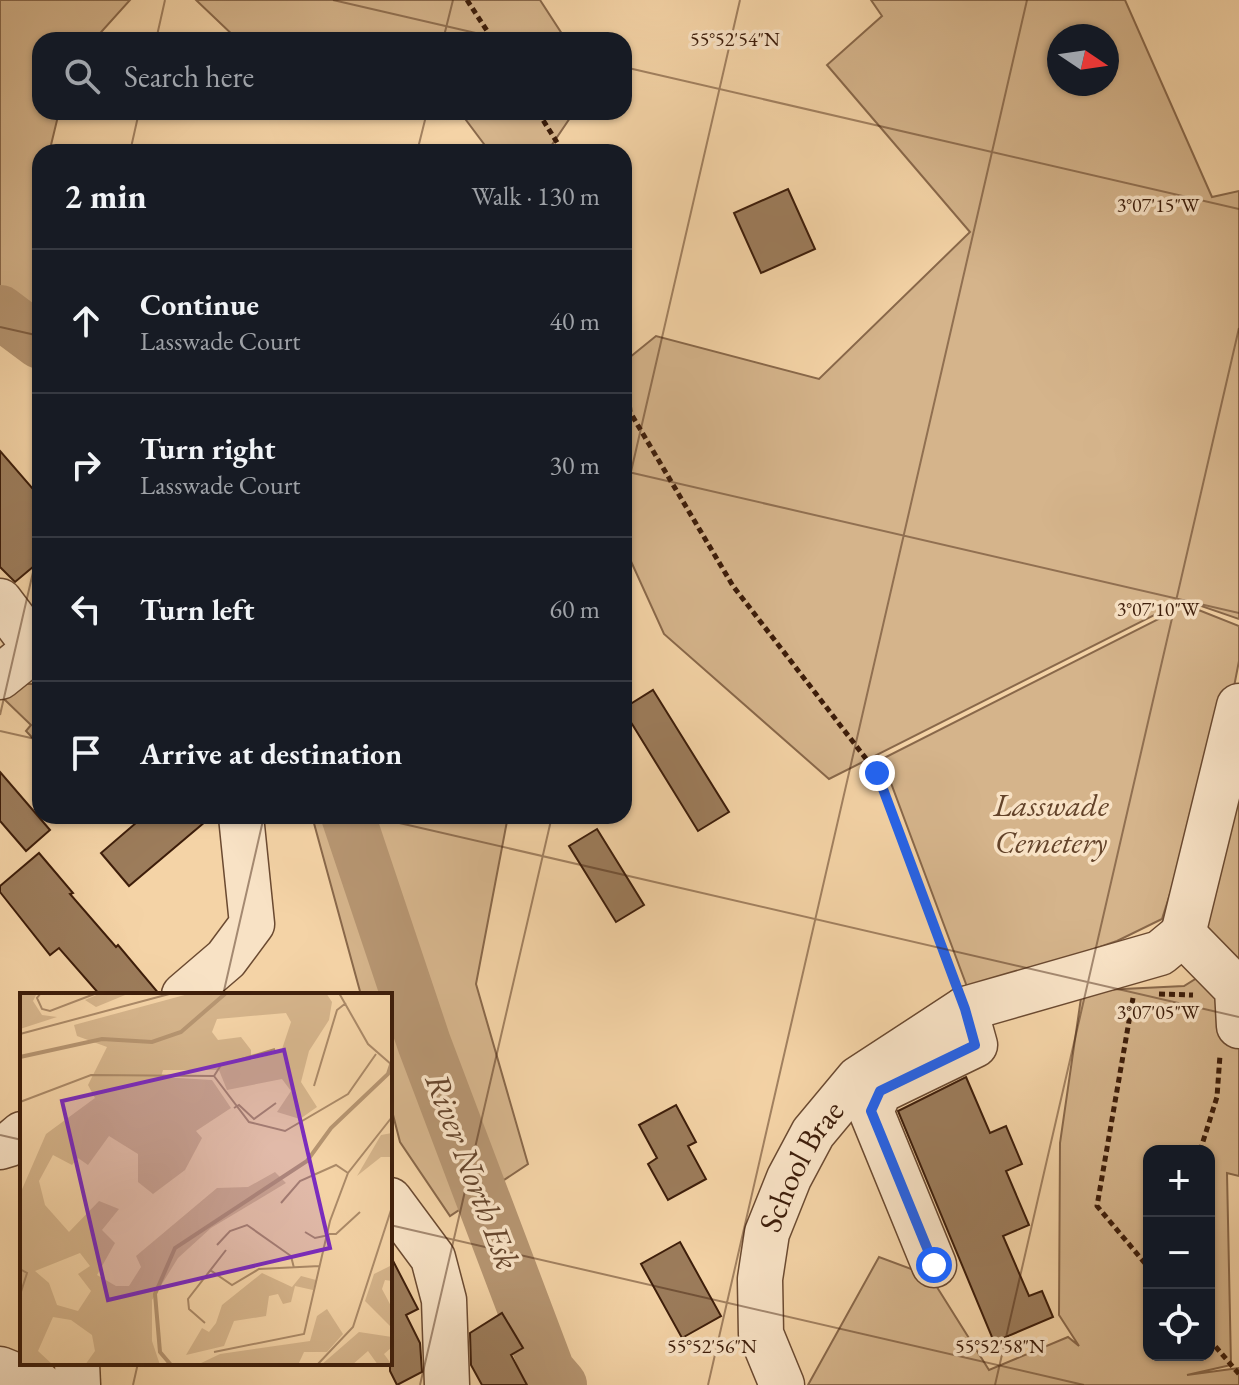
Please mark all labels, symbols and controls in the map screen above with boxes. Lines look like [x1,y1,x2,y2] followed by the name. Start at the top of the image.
[1047,24,1119,96] north arrow
[690,26,780,52] text: 55°52'54"N
[32,32,632,120] search box
[60,54,104,98] icon: search
[124,57,254,96] text: Search here
[64,174,147,218] text: 2 min
[472,179,600,213] text: Walk · 130 m
[1117,192,1200,218] text: 3°07'15"W
[140,285,259,324] text: Continue
[64,299,108,343] icon: ahead
[550,304,600,338] text: 40 m
[140,324,301,358] text: Lasswade Court
[140,429,276,468] text: Turn right
[64,443,108,487] icon: right
[550,448,600,482] text: 30 m
[140,468,301,502] text: Lasswade Court
[64,587,108,631] icon: left
[140,590,254,629] text: Turn left
[550,592,600,626] text: 60 m
[1117,596,1200,622] text: 3°07'10"W
[64,731,108,775] icon: arrive
[140,734,402,773] text: Arrive at destination
[859,755,895,791] route end
[992,784,1110,863] park label: Lasswade Cemetery
[20,993,392,1365] inset map
[1117,999,1200,1025] text: 3°07'05"W
[415,1066,531,1276] water label: River North Esk
[749,1091,853,1238] street label: School Brae
[1143,1145,1215,1361] map controls
[1143,1145,1215,1217] button: +
[1143,1217,1215,1289] button: −
[916,1247,952,1283] route start
[1143,1289,1215,1361] button: locate
[667,1333,757,1359] text: 55°52'56"N
[955,1333,1045,1359] text: 55°52'58"N

